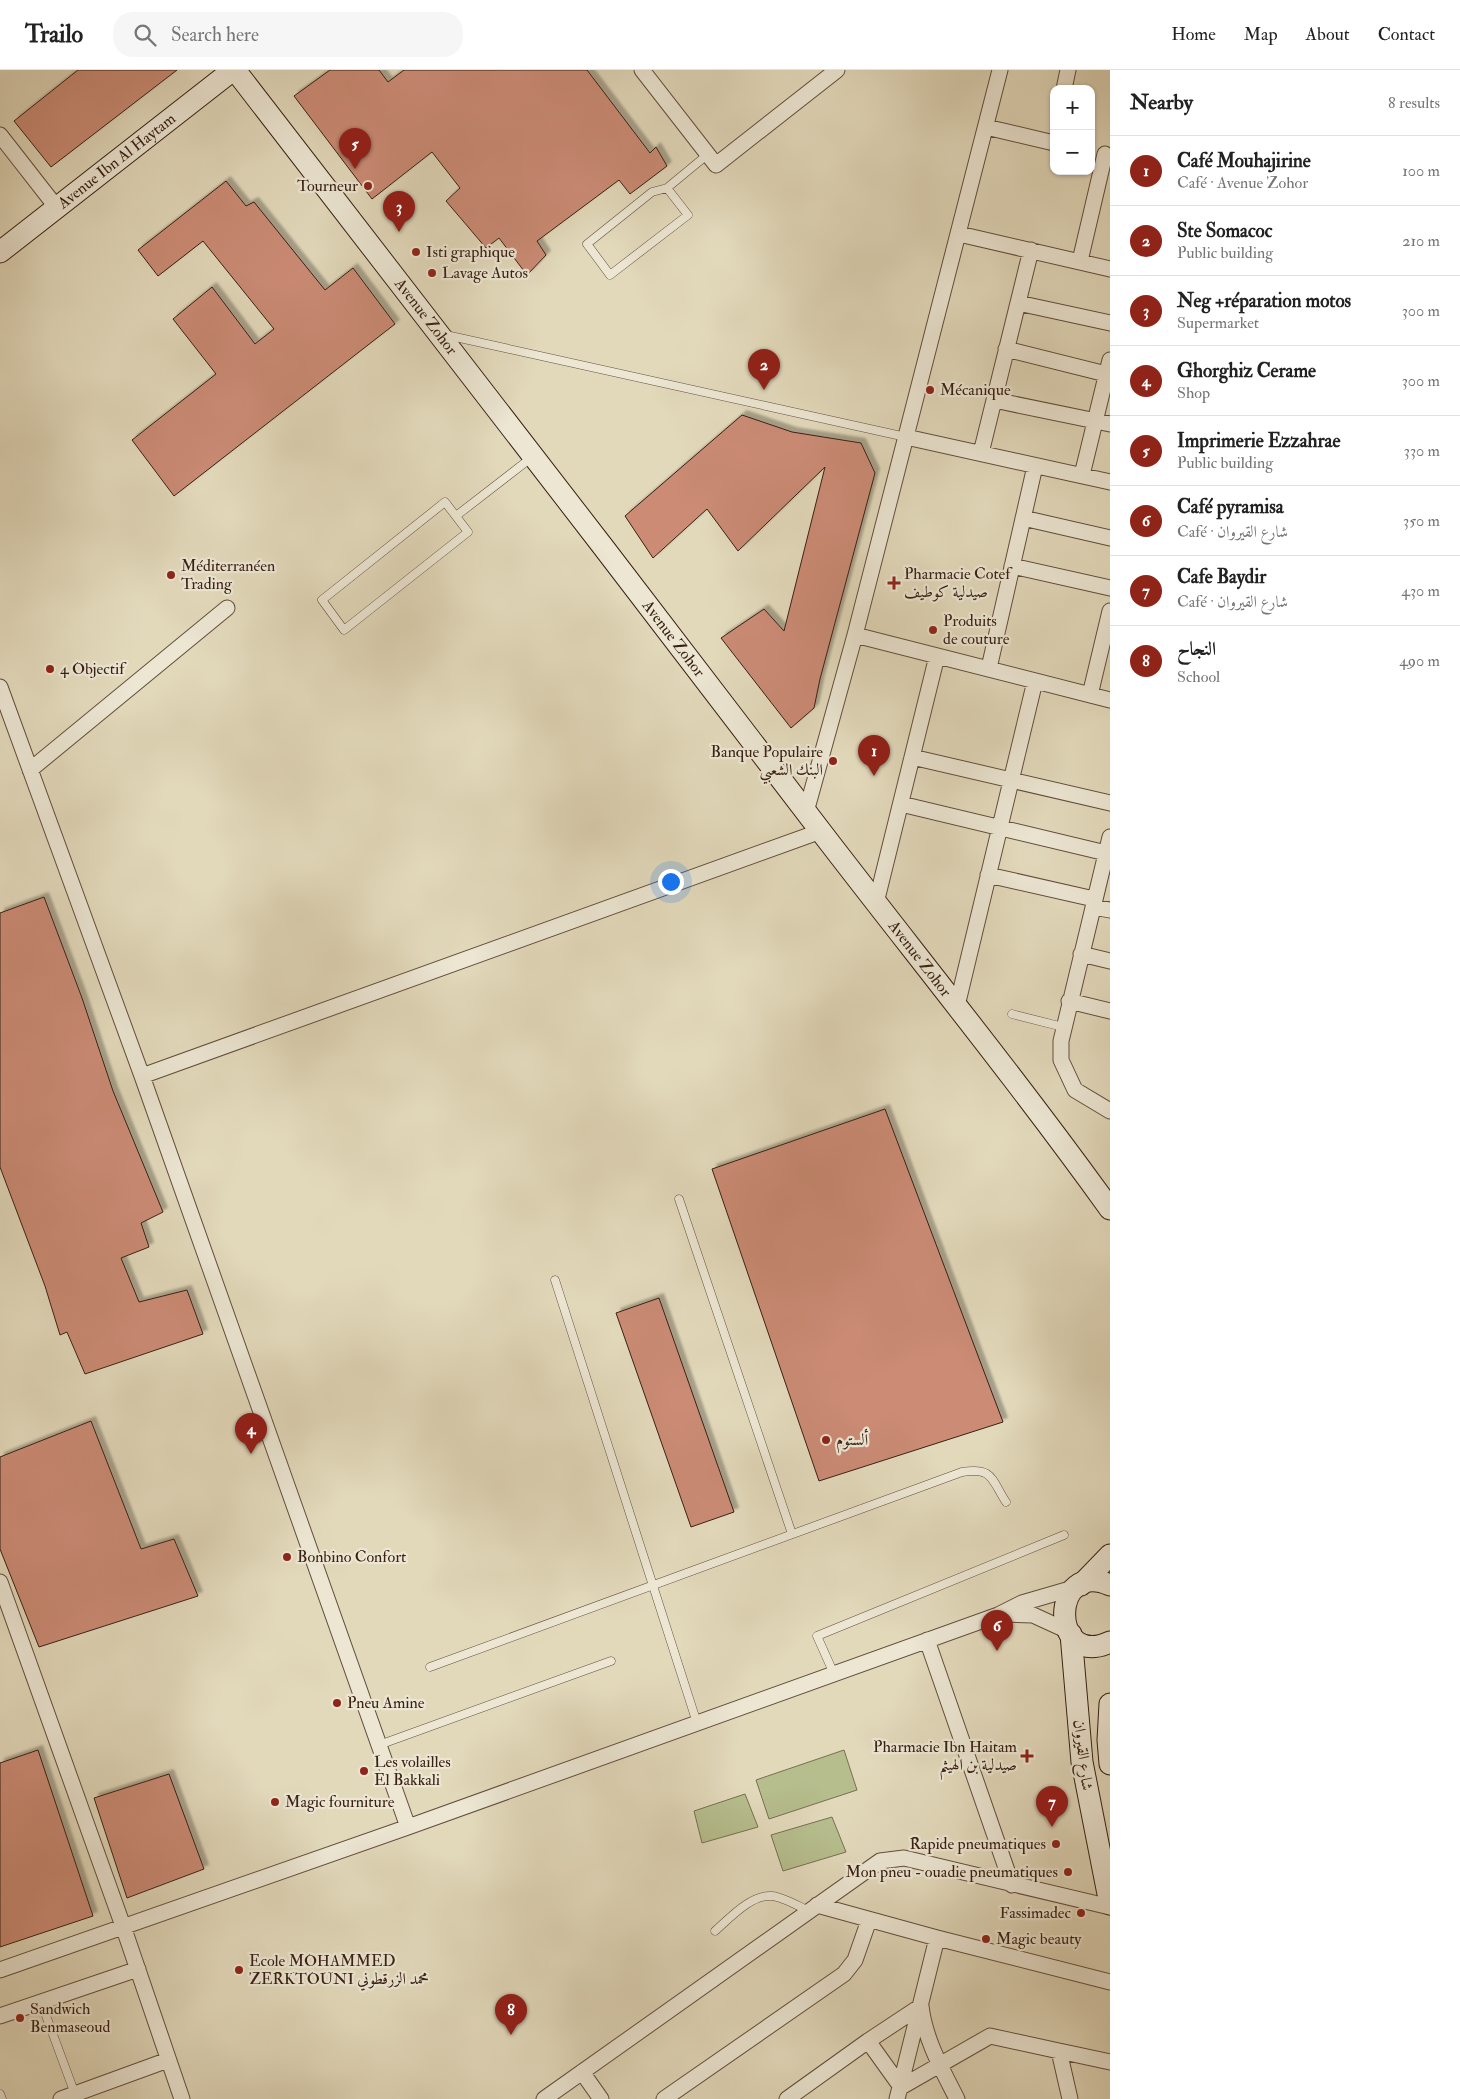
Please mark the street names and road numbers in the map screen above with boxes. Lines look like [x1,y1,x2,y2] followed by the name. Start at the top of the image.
[53,108,180,214] street label: Avenue Ibn Al Haytam
[389,274,462,359] street label: Avenue Zohor
[637,595,709,681] street label: Avenue Zohor
[883,916,956,1001] street label: Avenue Zohor
[1066,1718,1097,1792] street label: شارع القيروان

